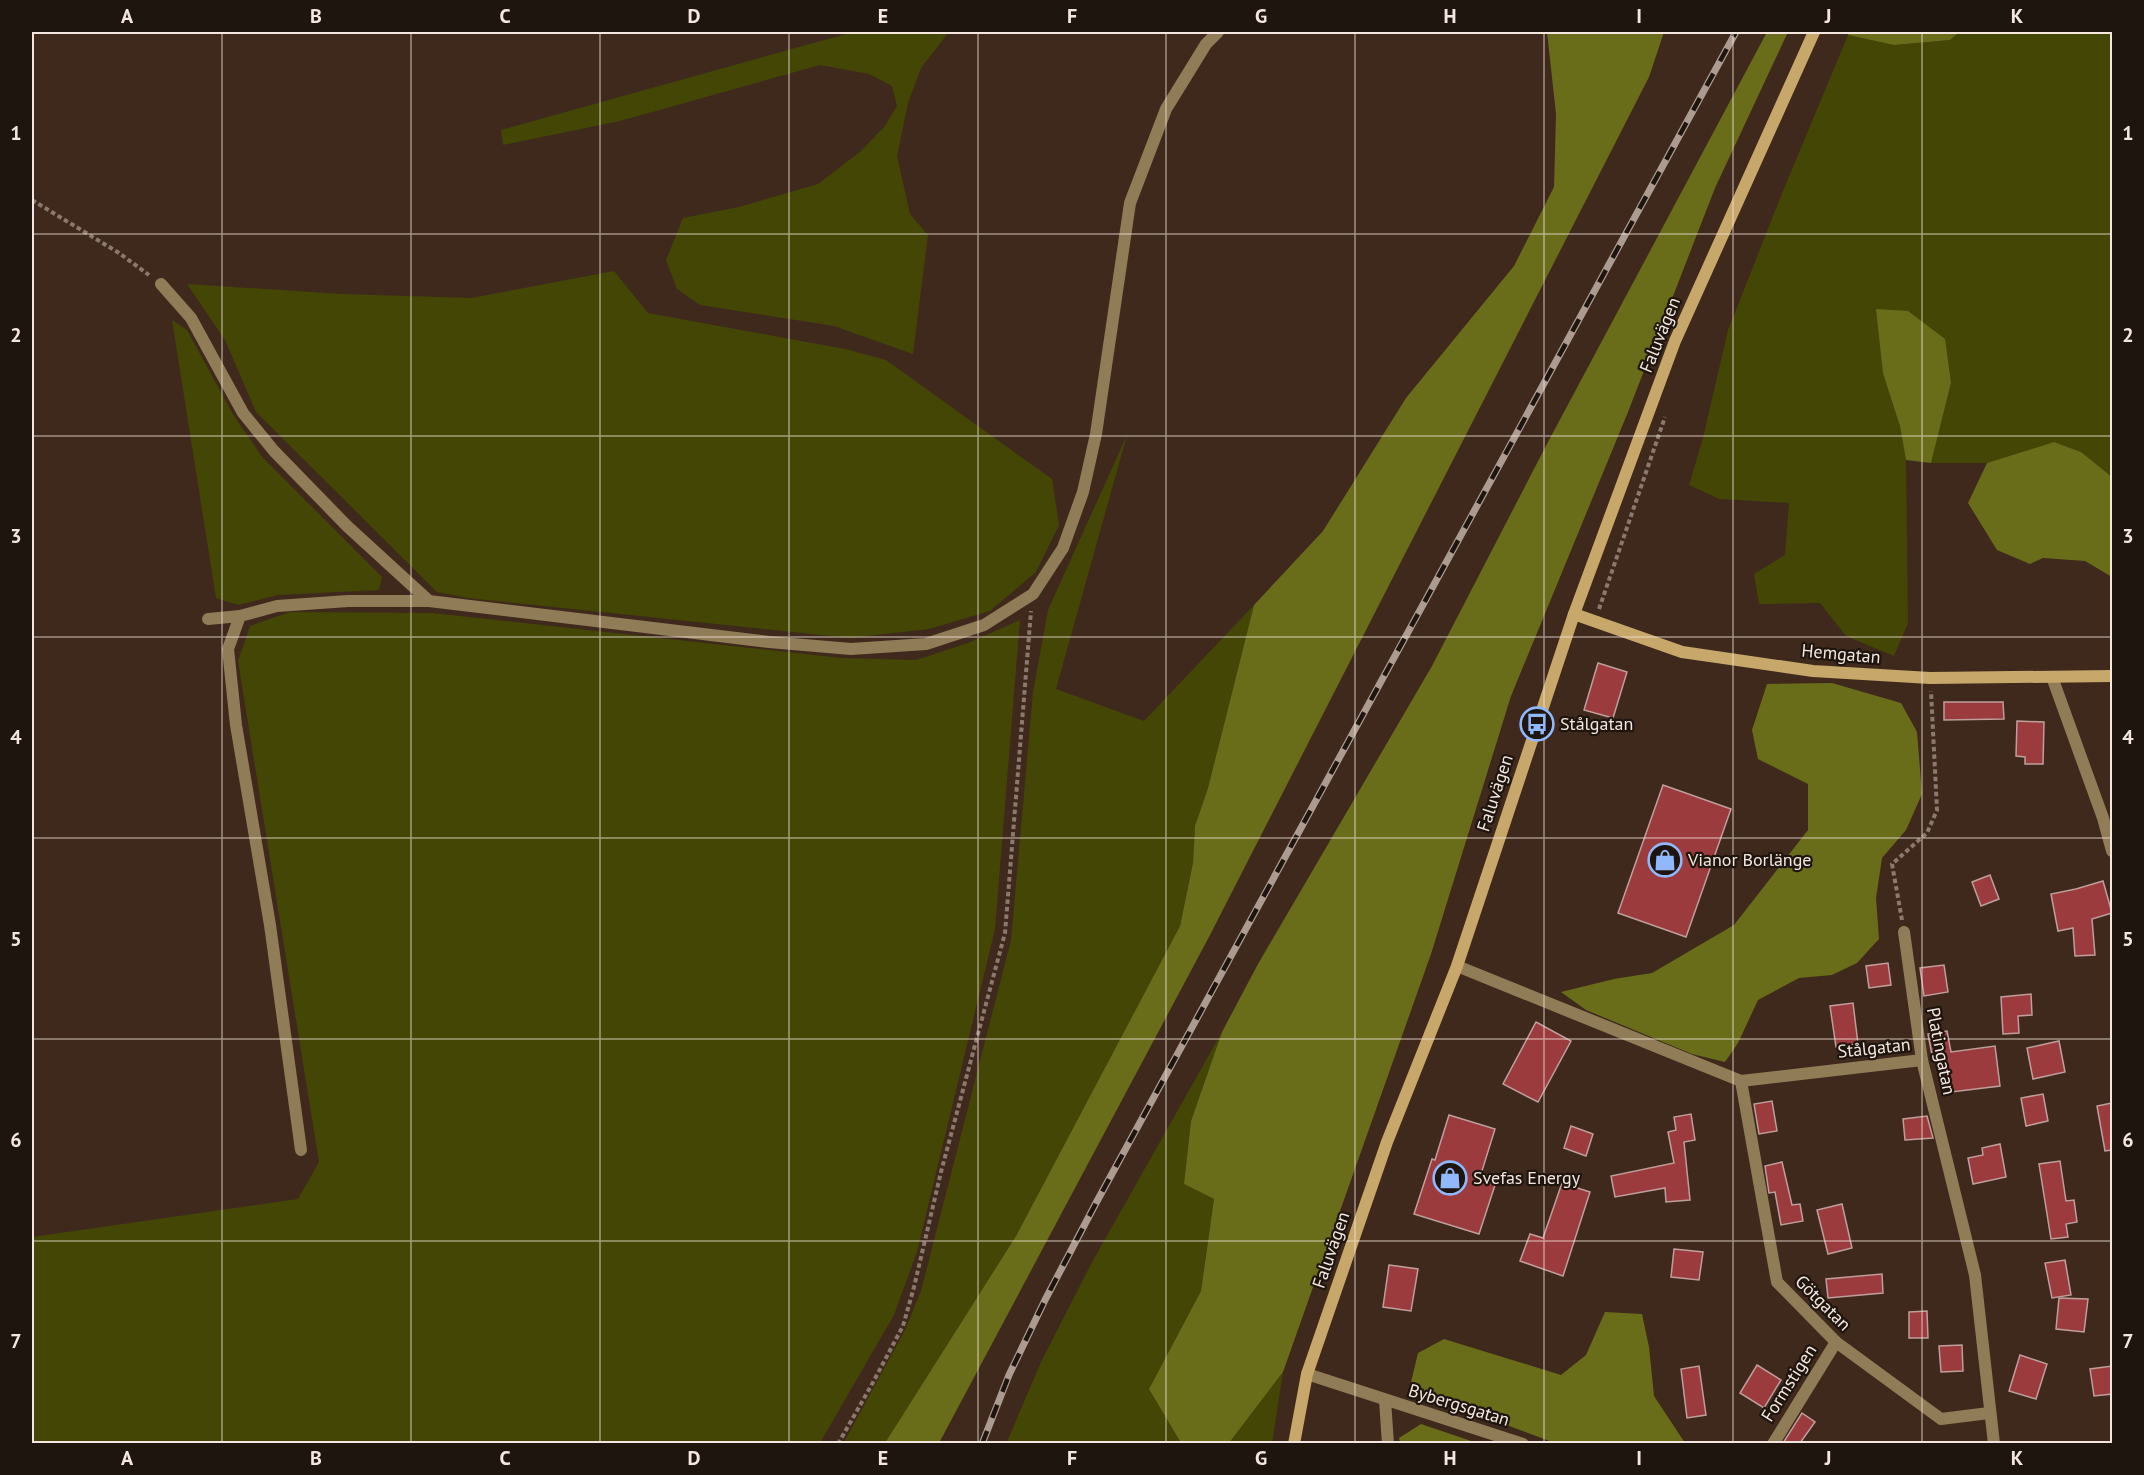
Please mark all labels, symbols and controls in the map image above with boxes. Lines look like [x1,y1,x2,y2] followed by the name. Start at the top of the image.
[121,3,134,29] text: A
[310,3,322,29] text: B
[499,3,511,29] text: C
[688,3,701,29] text: D
[878,3,888,29] text: E
[1067,3,1077,29] text: F
[1255,3,1267,29] text: G
[1443,3,1457,29] text: H
[1636,3,1642,29] text: I
[1824,3,1831,29] text: J
[2011,3,2024,29] text: K
[10,120,22,146] text: 1
[2122,120,2134,146] text: 1
[1634,294,1685,376] street label: Faluvägen
[10,322,22,348] text: 2
[2122,322,2134,348] text: 2
[10,523,22,549] text: 3
[2122,523,2134,549] text: 3
[1801,639,1882,668] street label: Hemgatan
[1519,706,1555,742] bus stop icon: Stålgatan
[1560,712,1633,735] place label: Stålgatan
[10,724,22,750] text: 4
[2122,724,2134,750] text: 4
[1471,752,1518,834] street label: Faluvägen
[1647,842,1683,878] shop icon: Vianor Borlänge
[1687,848,1812,871] place label: Vianor Borlänge
[10,926,22,952] text: 5
[2122,926,2134,952] text: 5
[1922,1005,1961,1097] street label: Platingatan
[1836,1032,1912,1063] street label: Stålgatan
[10,1127,22,1153] text: 6
[2122,1127,2134,1153] text: 6
[1432,1160,1468,1196] shop icon: Svefas Energy
[1473,1166,1581,1189] place label: Svefas Energy
[1307,1209,1354,1291] street label: Faluvägen
[1790,1270,1856,1336] street label: Götgatan
[10,1328,22,1354] text: 7
[2122,1328,2134,1354] text: 7
[1756,1340,1821,1426] street label: Formstigen
[1406,1378,1513,1431] street label: Bybergsgatan
[121,1445,134,1471] text: A
[310,1445,322,1471] text: B
[499,1445,511,1471] text: C
[688,1445,701,1471] text: D
[878,1445,888,1471] text: E
[1067,1445,1077,1471] text: F
[1255,1445,1267,1471] text: G
[1443,1445,1457,1471] text: H
[1636,1445,1642,1471] text: I
[1824,1445,1831,1471] text: J
[2011,1445,2024,1471] text: K

